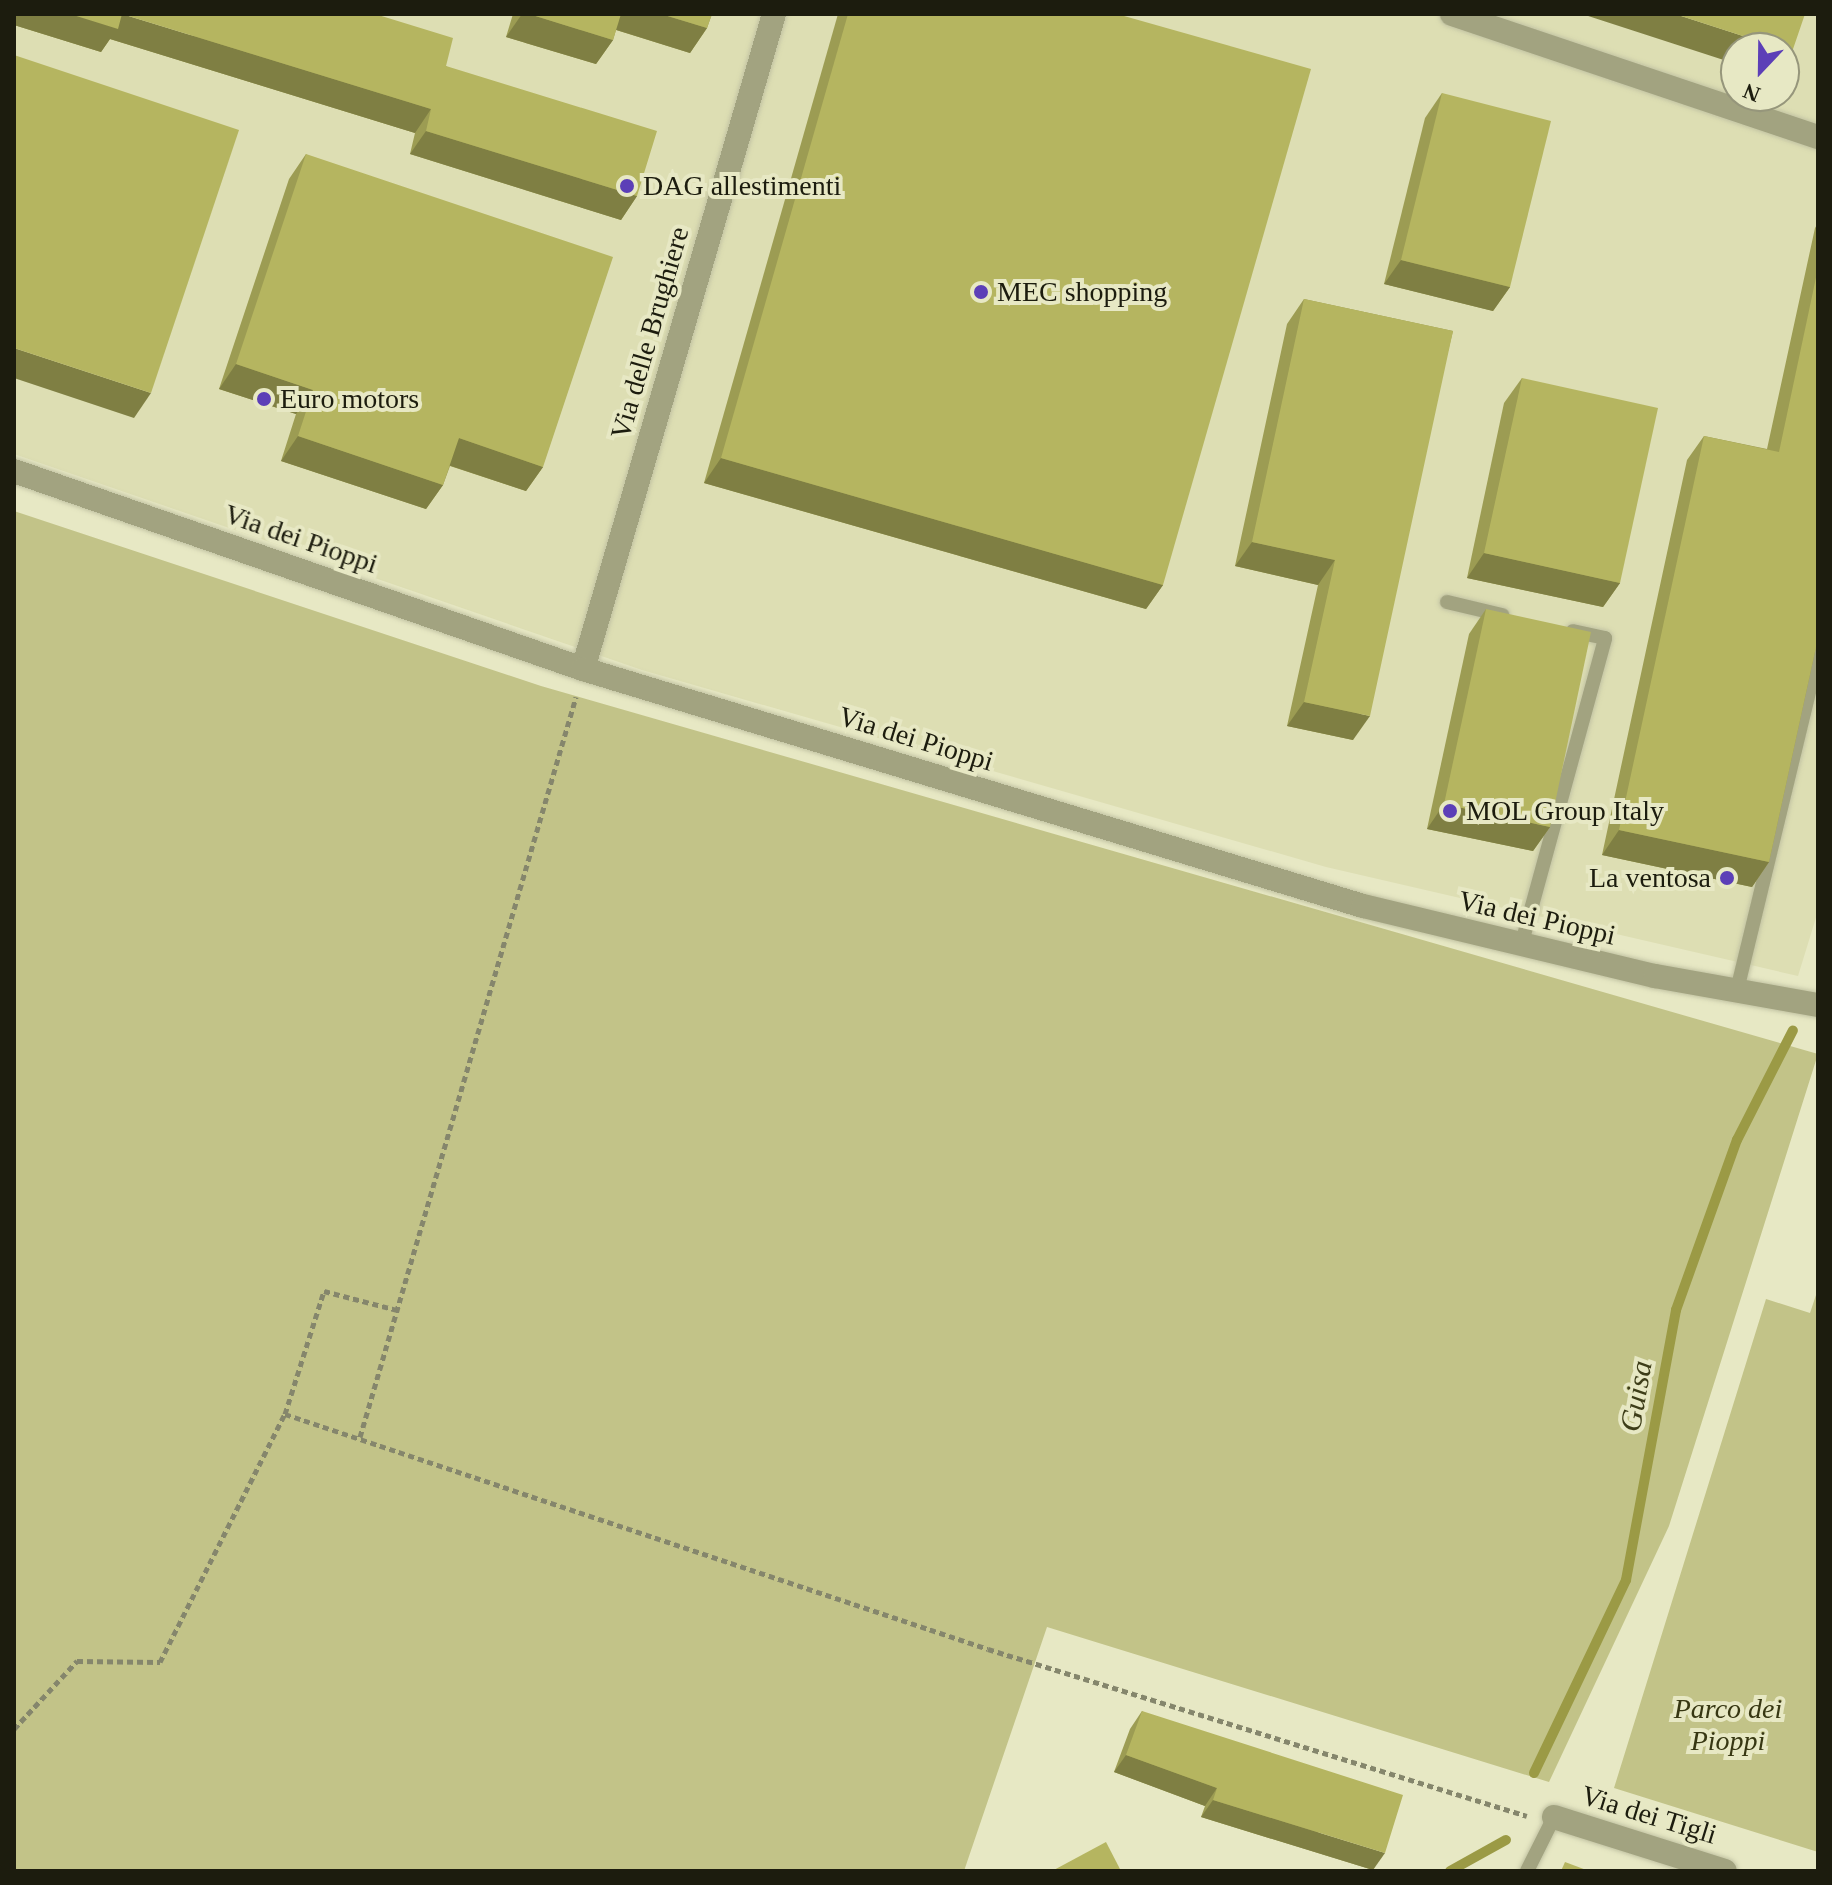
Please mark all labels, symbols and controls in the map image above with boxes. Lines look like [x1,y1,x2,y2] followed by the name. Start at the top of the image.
[1720,32,1800,112] north arrow
[1740,78,1764,107] text: N
[643,169,841,203] place label: DAG allestimenti
[618,177,636,195] marker: DAG allestimenti
[604,223,696,443] street label: Via delle Brughiere
[997,275,1167,309] place label: MEC shopping
[972,283,990,301] marker: MEC shopping
[280,382,419,416] place label: Euro motors
[255,390,273,408] marker: Euro motors
[220,497,382,581] street label: Via dei Pioppi
[835,700,997,778] street label: Via dei Pioppi
[1466,794,1665,828] place label: MOL Group Italy
[1441,802,1459,820] marker: MOL Group Italy
[1589,861,1711,895] place label: La ventosa
[1718,869,1736,887] marker: La ventosa
[1455,884,1619,952] street label: Via dei Pioppi
[1612,1358,1660,1434] water label: Guisa
[1674,1692,1782,1758] park label: Parco dei Pioppi
[1577,1778,1721,1852] street label: Via dei Tigli

